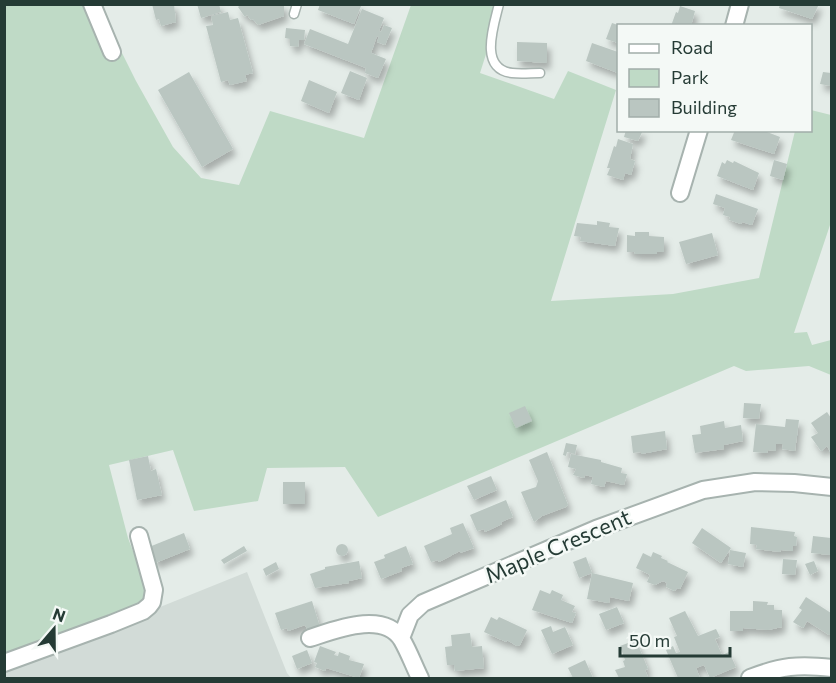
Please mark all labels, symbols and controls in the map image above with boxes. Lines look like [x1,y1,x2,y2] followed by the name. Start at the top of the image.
[617,24,812,132] legend
[671,36,713,58] text: Road
[671,66,709,88] text: Park
[671,96,737,118] text: Building
[481,503,635,588] street label: Maple Crescent
[24,599,84,659] north arrow
[50,603,68,625] text: N
[620,620,730,658] scale bar
[629,629,670,651] text: 50 m

